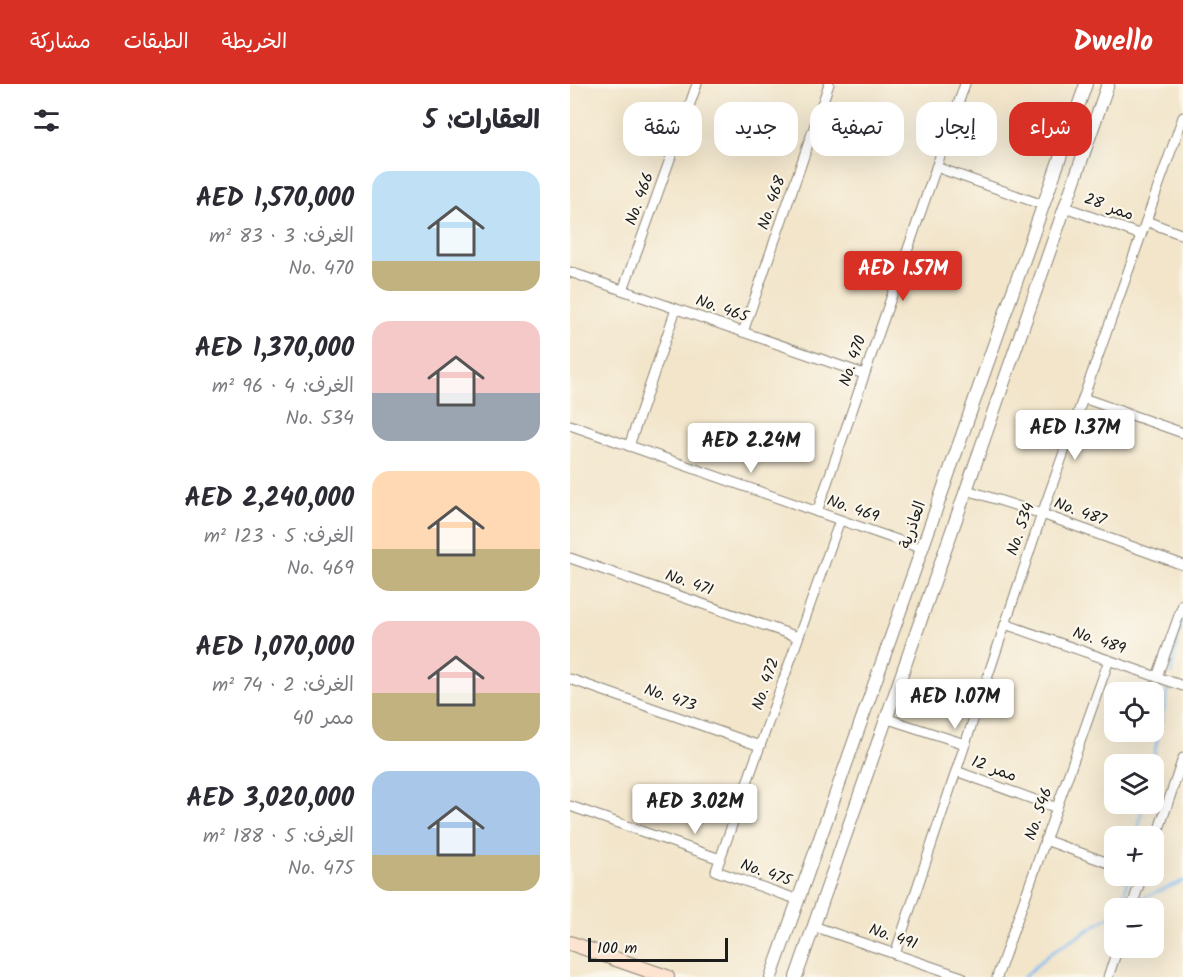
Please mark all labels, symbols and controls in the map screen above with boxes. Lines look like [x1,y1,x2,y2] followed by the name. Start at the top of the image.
[1073,20,1153,65] text: Dwello
[30,26,91,59] text: مشاركة
[124,26,189,59] text: الطبقات
[222,26,287,59] text: الخريطة
[423,100,540,142] text: العقارات: 5
[623,102,702,156] chip: شقة
[714,102,798,156] chip: جديد
[810,102,904,156] chip: تصفية
[916,102,997,156] chip: إيجار
[1009,102,1092,156] chip: شراء
[30,104,63,137] icon: filters
[619,169,661,229] street label: No. 466
[751,172,793,233] street label: No. 468
[196,178,354,220] text: AED 1,570,000
[1081,186,1137,228] street label: ممر 28
[420,195,492,267] icon: home
[209,221,354,253] text: الغرف: 3 · 83 m²
[834,251,972,302] pin: AED 1.57M
[288,253,354,285] text: No. 470
[858,254,948,286] text: AED 1.57M
[692,288,753,330] street label: No. 465
[195,328,354,370] text: AED 1,370,000
[833,332,873,390] street label: No. 470
[420,345,492,417] icon: home
[212,371,354,403] text: الغرف: 4 · 96 m²
[285,403,354,435] text: No. 534
[1006,410,1144,461] pin: AED 1.37M
[1030,413,1120,445] text: AED 1.37M
[682,423,820,474] pin: AED 2.24M
[702,426,800,458] text: AED 2.24M
[185,478,354,520] text: AED 2,240,000
[823,488,883,530] street label: No. 469
[1050,491,1110,533] street label: No. 487
[420,495,492,567] icon: home
[893,498,933,552] street label: العاذرية
[1000,499,1042,559] street label: No. 534
[204,521,354,553] text: الغرف: 5 · 123 m²
[287,553,354,585] text: No. 469
[662,563,716,603] street label: No. 471
[1069,620,1129,662] street label: No. 489
[196,627,354,669] text: AED 1,070,000
[420,645,492,717] icon: home
[745,655,787,713] street label: No. 472
[212,670,354,702] text: الغرف: 2 · 74 m²
[641,677,699,719] street label: No. 473
[886,679,1024,730] pin: AED 1.07M
[910,682,1000,714] text: AED 1.07M
[1104,682,1164,958] map controls
[1104,682,1164,742] button: locate
[293,703,354,735] text: ممر 40
[968,749,1020,789] street label: ممر 12
[1104,754,1164,814] button: layers
[186,778,354,820] text: AED 3,020,000
[626,784,764,835] pin: AED 3.02M
[1018,784,1060,844] street label: No. 546
[646,787,744,819] text: AED 3.02M
[420,795,492,867] icon: home
[203,821,354,853] text: الغرف: 5 · 188 m²
[1104,826,1164,886] button: +
[288,853,354,885] text: No. 475
[737,853,796,894] street label: No. 475
[1104,898,1164,958] button: −
[865,917,921,957] street label: No. 491
[588,935,728,962] scale bar
[597,936,637,961] text: 100 m

